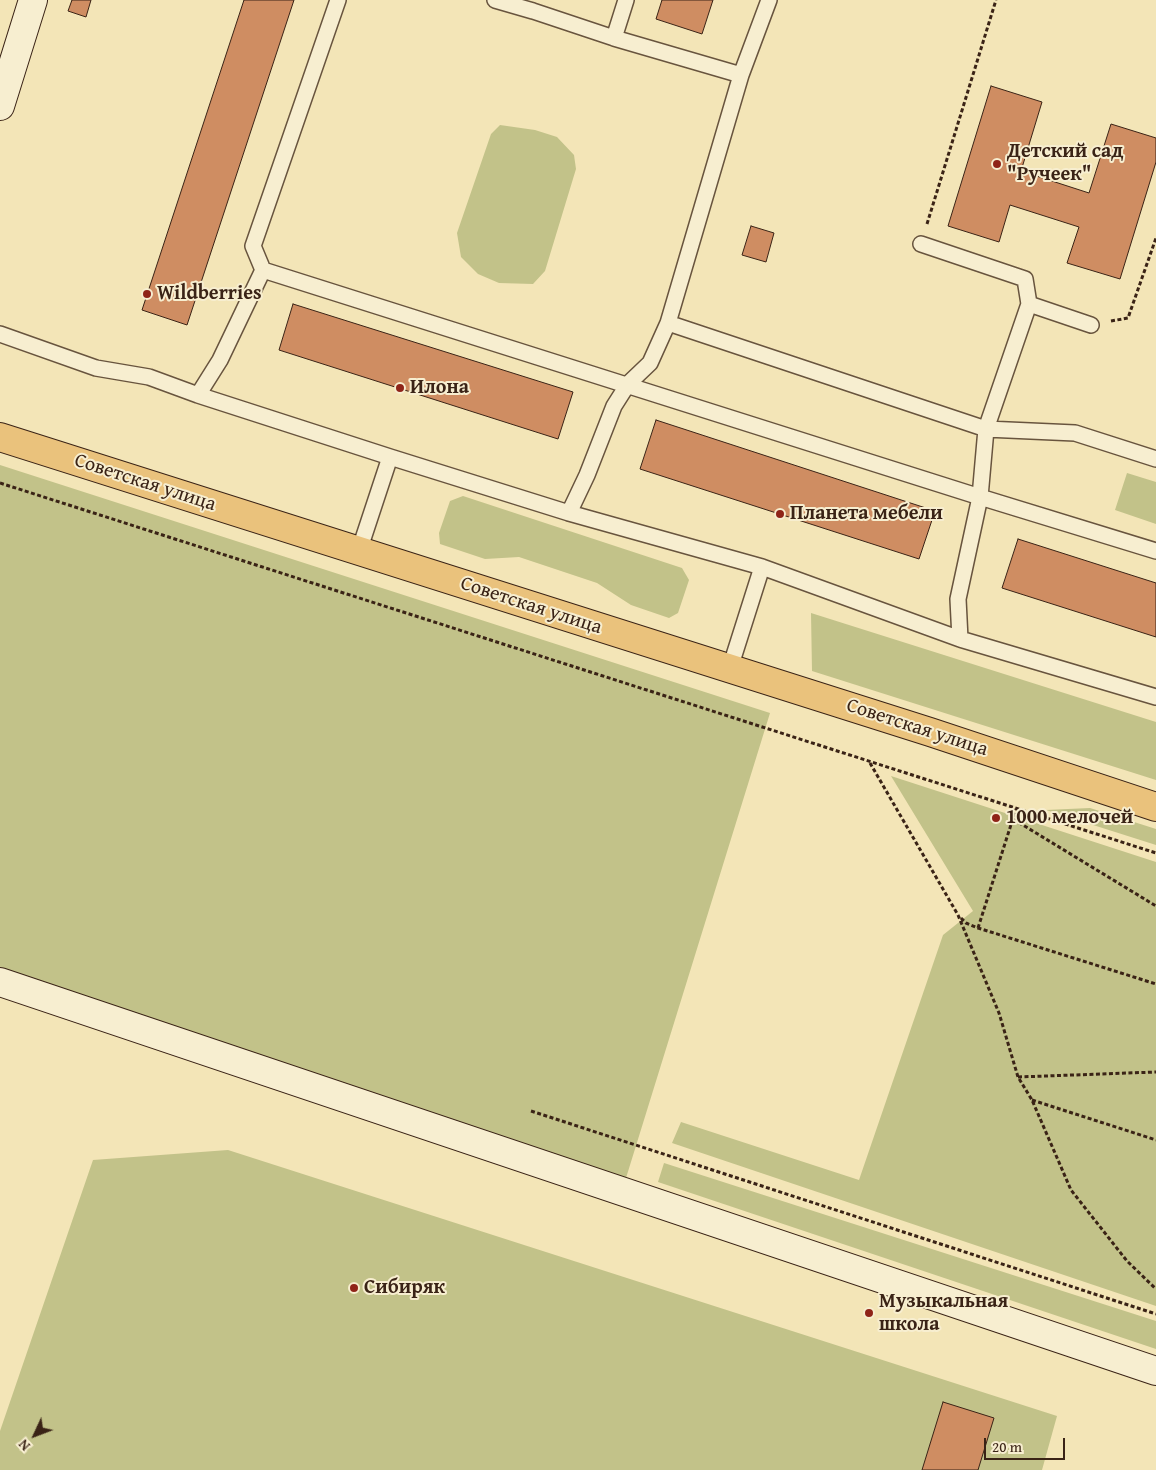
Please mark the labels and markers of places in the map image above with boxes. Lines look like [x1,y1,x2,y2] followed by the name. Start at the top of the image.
[1007,140,1123,187] place label: Детский сад "Ручеек"
[991,158,1003,170] marker: Детский сад "Ручеек"
[157,282,262,306] place label: Wildberries
[141,288,153,300] marker: Wildberries
[410,376,469,400] place label: Илона
[394,382,406,394] marker: Илона
[790,502,943,526] place label: Планета мебели
[774,508,786,520] marker: Планета мебели
[1006,806,1133,830] place label: 1000 мелочей
[990,812,1002,824] marker: 1000 мелочей
[364,1276,445,1300] place label: Сибиряк
[348,1282,360,1294] marker: Сибиряк
[879,1290,1008,1337] place label: Музыкальная школа
[863,1307,875,1319] marker: Музыкальная школа

